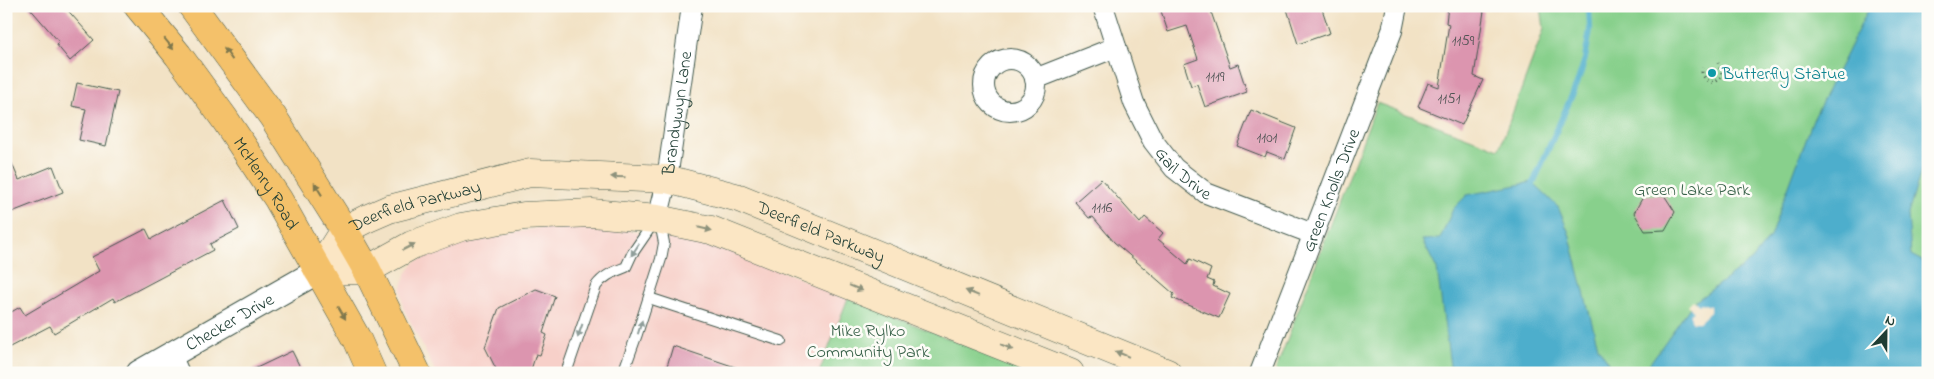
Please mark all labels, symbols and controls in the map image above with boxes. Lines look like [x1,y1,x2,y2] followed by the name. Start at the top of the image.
[1452,30,1475,52] house number: 1159
[163,37,174,50] one-way arrow
[223,47,233,61] one-way arrow
[657,49,700,178] street label: Brandywyn Lane
[1721,62,1846,88] place label: Butterfly Statue
[1206,66,1225,88] house number: 1119
[1706,67,1718,79] marker: Butterfly Statue
[1438,88,1461,110] house number: 1151
[1297,125,1368,256] street label: Green Knolls Drive
[1257,127,1278,149] house number: 1101
[225,133,304,235] street label: McHenry Road
[1147,142,1215,209] street label: Gail Drive
[610,173,626,181] one-way arrow
[345,175,484,241] street label: Deerfield Parkway
[1634,178,1750,204] park label: Green Lake Park
[314,182,323,195] one-way arrow
[751,195,888,271] street label: Deerfield Parkway
[1092,197,1113,219] house number: 1116
[697,225,712,233] one-way arrow
[402,243,416,251] one-way arrow
[631,243,640,256] one-way arrow
[849,284,863,292] one-way arrow
[181,287,280,359] street label: Checker Drive
[964,289,979,297] one-way arrow
[1862,306,1912,356] north arrow
[338,307,347,320] one-way arrow
[1882,310,1899,333] text: N
[636,319,644,334] one-way arrow
[807,319,929,366] park label: Mike Rylko Community Park
[576,324,584,339] one-way arrow
[1000,344,1014,352] one-way arrow
[1115,350,1129,358] one-way arrow

